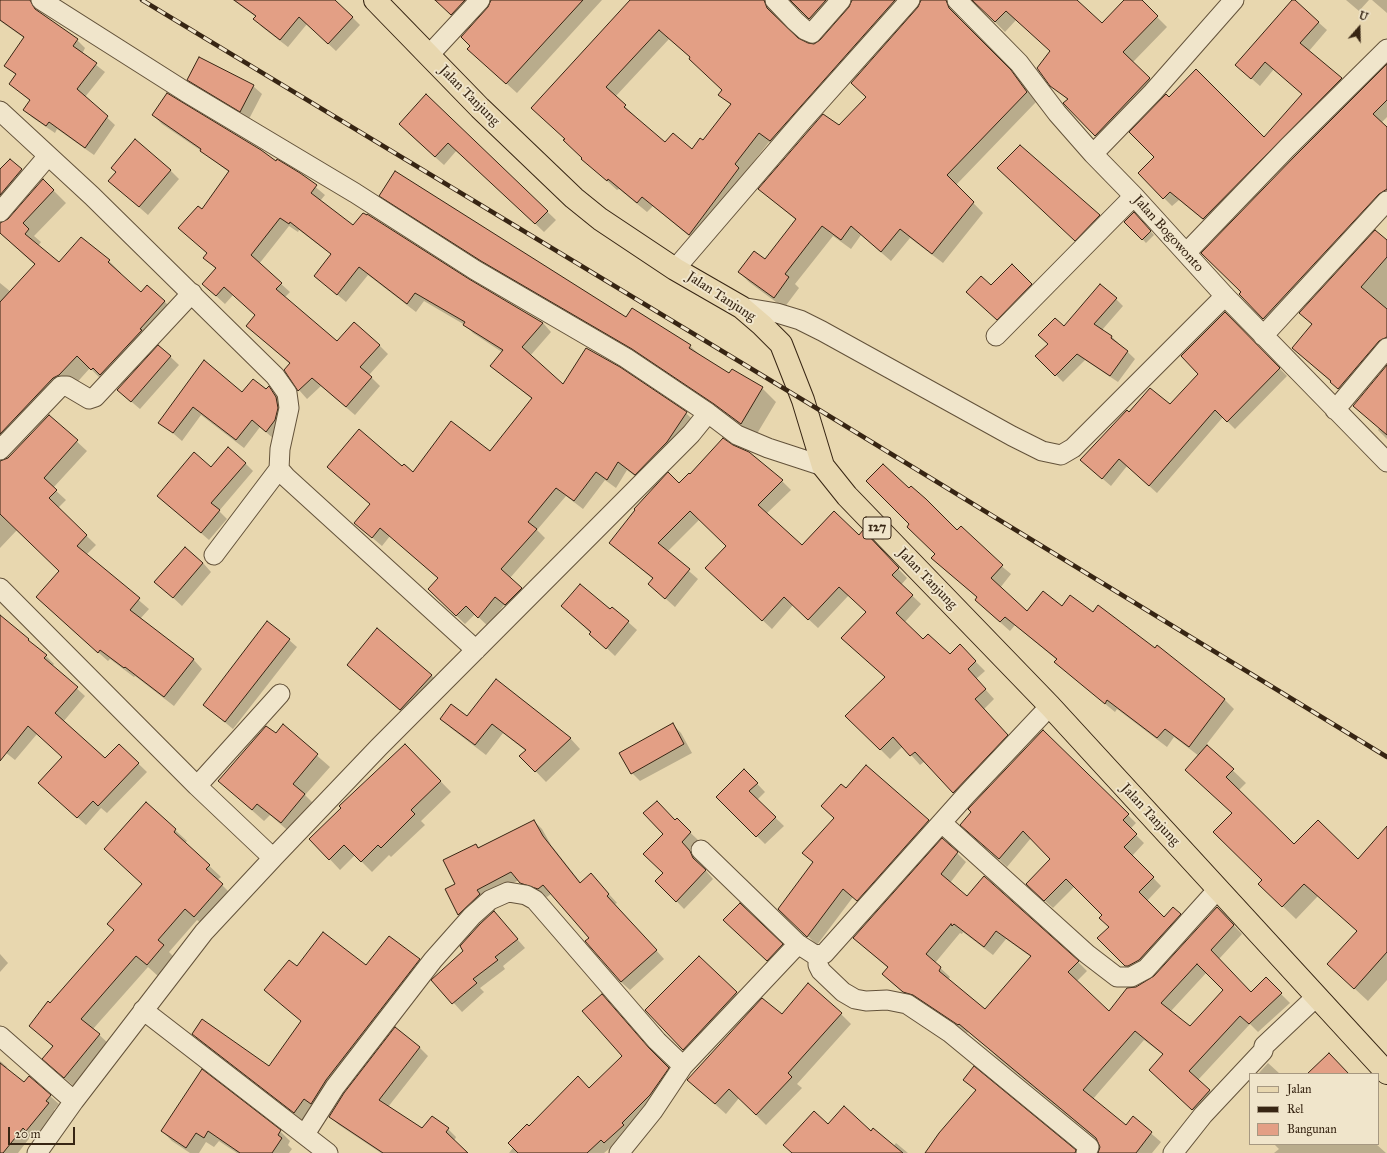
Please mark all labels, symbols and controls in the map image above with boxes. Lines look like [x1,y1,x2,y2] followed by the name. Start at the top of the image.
[1339,8,1379,48] north arrow
[1357,9,1370,24] text: U
[435,62,503,130] street label: Jalan Tanjung
[1129,192,1207,276] street label: Jalan Bogowonto
[683,269,759,325] street label: Jalan Tanjung
[863,517,891,539] road number: 127
[894,545,960,613] street label: Jalan Tanjung
[1117,780,1183,850] street label: Jalan Tanjung
[1249,1073,1379,1145] legend
[1287,1082,1311,1096] text: Jalan
[1287,1102,1304,1116] text: Rel
[10,1119,77,1145] scale bar
[1287,1122,1337,1136] text: Bangunan
[15,1127,41,1141] text: 20 m

